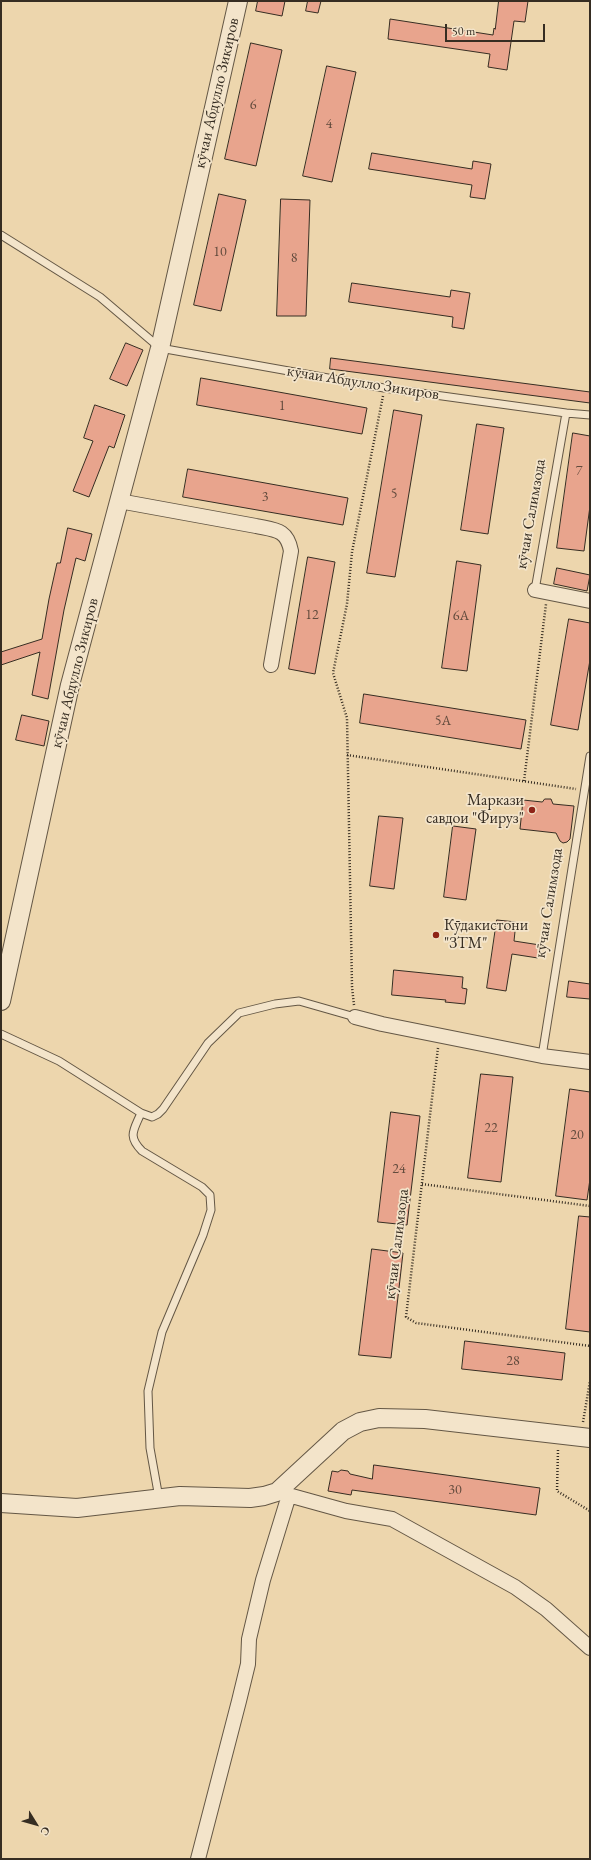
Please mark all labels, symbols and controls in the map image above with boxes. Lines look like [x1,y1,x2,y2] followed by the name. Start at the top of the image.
[190,16,244,170] street label: кӯчаи Абдулло Зикиров
[447,16,547,42] scale bar
[452,23,475,39] text: 50 m
[250,97,256,113] house number: 6
[326,116,332,132] house number: 4
[213,244,227,260] house number: 10
[291,250,297,266] house number: 8
[286,361,440,405] street label: кӯчаи Абдулло Зикиров
[279,398,285,414] house number: 1
[512,458,550,570] street label: кӯчаи Салимзода
[576,463,582,479] house number: 7
[391,486,397,502] house number: 5
[262,489,268,505] house number: 3
[47,596,103,750] street label: кӯчаи Абдулло Зикиров
[305,607,319,623] house number: 12
[453,608,469,624] house number: 6А
[435,713,451,729] house number: 5А
[426,791,524,829] place label: Маркази савдои "Фируз"
[527,805,537,815] marker: Маркази савдои "Фируз"
[531,847,567,959] street label: кӯчаи Салимзода
[444,916,528,954] place label: Кӯдакистони "ЗТМ"
[431,930,441,940] marker: Кӯдакистони "ЗТМ"
[484,1120,498,1136] house number: 22
[570,1127,584,1143] house number: 20
[392,1161,406,1177] house number: 24
[381,1188,413,1300] street label: кӯчаи Салимзода
[506,1353,520,1369] house number: 28
[448,1482,462,1498] house number: 30
[16,1804,56,1844] north arrow
[38,1824,54,1839] text: С

